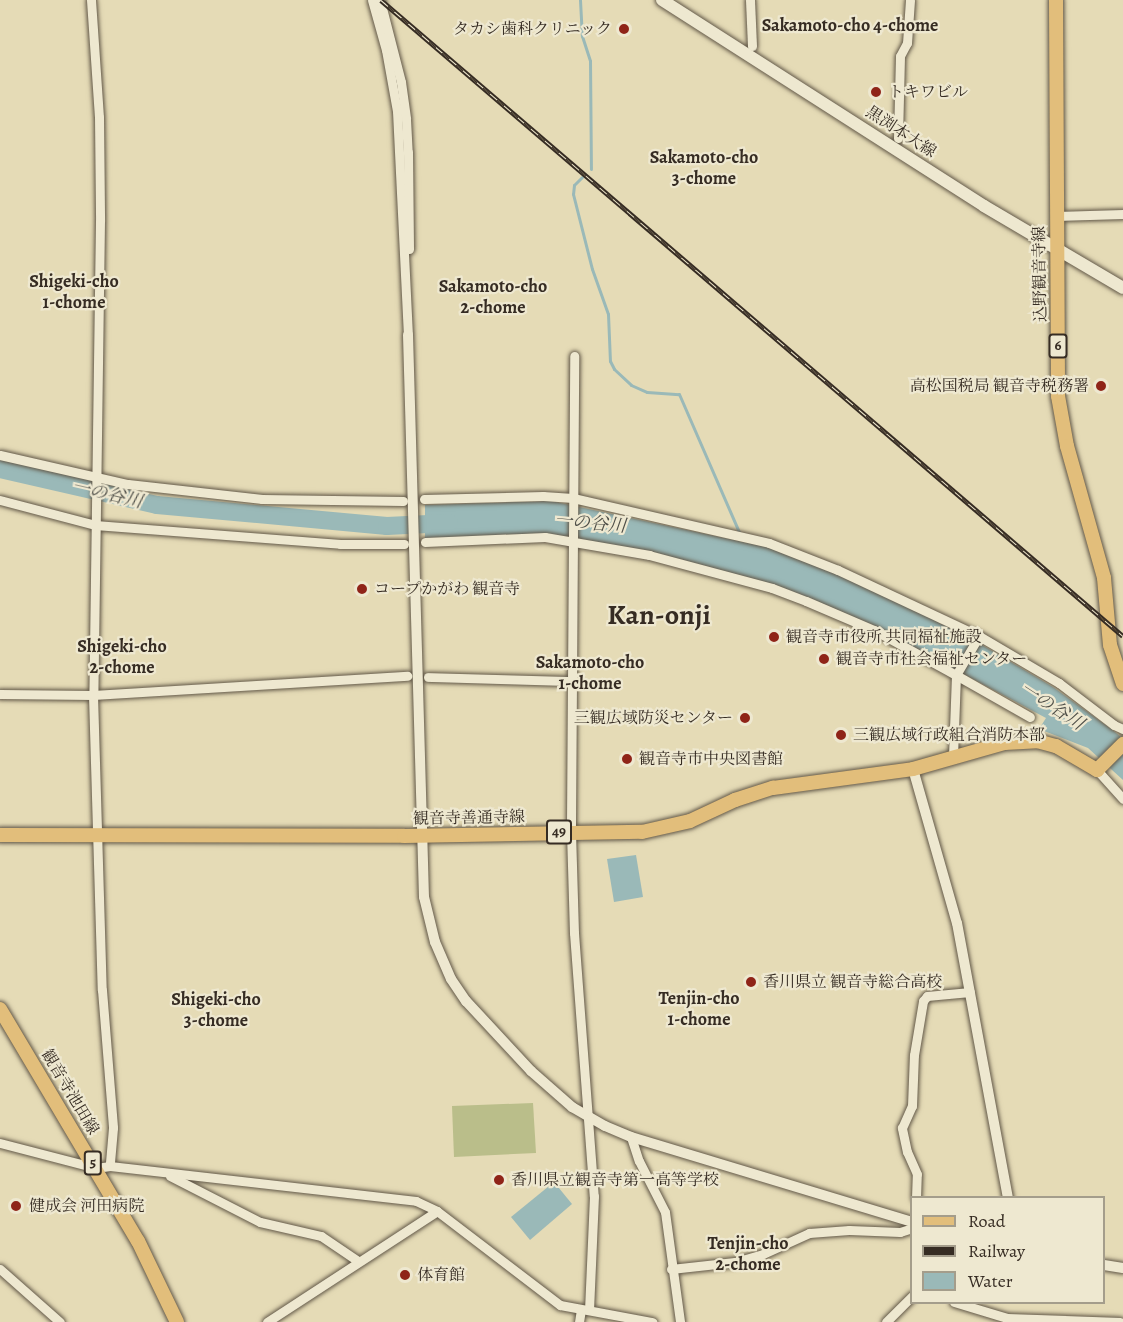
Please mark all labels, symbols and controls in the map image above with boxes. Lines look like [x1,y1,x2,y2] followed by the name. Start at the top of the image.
[762,14,938,36] district label: Sakamoto-cho 4-chome
[452,19,612,39] place label: タカシ歯科クリニック
[617,22,631,36] marker: タカシ歯科クリニック
[888,82,968,102] place label: トキワビル
[869,85,883,99] marker: トキワビル
[862,102,940,162] street label: 黒渕本大線
[650,147,758,190] district label: Sakamoto-cho 3-chome
[1030,226,1050,322] street label: 込野観音寺線
[29,271,119,314] district label: Shigeki-cho 1-chome
[439,276,547,318] district label: Sakamoto-cho 2-chome
[1048,334,1068,358] road number: 6
[910,376,1089,396] place label: 高松国税局 観音寺税務署
[1094,379,1108,393] marker: 高松国税局 観音寺税務署
[69,475,145,513] water label: 一の谷川
[553,509,627,537] water label: 一の谷川
[374,579,521,599] place label: コープかがわ 観音寺
[355,582,369,596] marker: コープかがわ 観音寺
[607,598,711,632] district label: Kan-onji
[786,627,981,647] place label: 観音寺市役所 共同福祉施設
[767,630,781,644] marker: 観音寺市役所 共同福祉施設
[77,636,167,678] district label: Shigeki-cho 2-chome
[836,649,1028,669] place label: 観音寺市社会福祉センター
[536,652,644,694] district label: Sakamoto-cho 1-chome
[817,652,831,666] marker: 観音寺市社会福祉センター
[1016,677,1088,735] water label: 一の谷川
[573,708,733,728] place label: 三観広域防災センター
[738,711,752,725] marker: 三観広域防災センター
[853,725,1045,745] place label: 三観広域行政組合消防本部
[834,728,848,742] marker: 三観広域行政組合消防本部
[639,749,783,769] place label: 観音寺市中央図書館
[620,752,634,766] marker: 観音寺市中央図書館
[413,807,525,829] street label: 観音寺善通寺線
[546,820,572,844] road number: 49
[763,972,942,992] place label: 香川県立 観音寺総合高校
[744,975,758,989] marker: 香川県立 観音寺総合高校
[658,988,740,1030] district label: Tenjin-cho 1-chome
[171,989,261,1032] district label: Shigeki-cho 3-chome
[37,1046,103,1138] street label: 観音寺池田線
[82,1151,104,1175] road number: 5
[511,1170,719,1190] place label: 香川県立観音寺第一高等学校
[492,1173,506,1187] marker: 香川県立観音寺第一高等学校
[29,1196,144,1216] place label: 健成会 河田病院
[910,1196,1105,1304] legend
[7,1197,25,1215] marker: 健成会 河田病院
[968,1209,1005,1233] text: Road
[707,1233,789,1276] district label: Tenjin-cho 2-chome
[968,1239,1025,1263] text: Railway
[417,1265,465,1285] place label: 体育館
[398,1268,412,1282] marker: 体育館
[968,1269,1013,1293] text: Water

